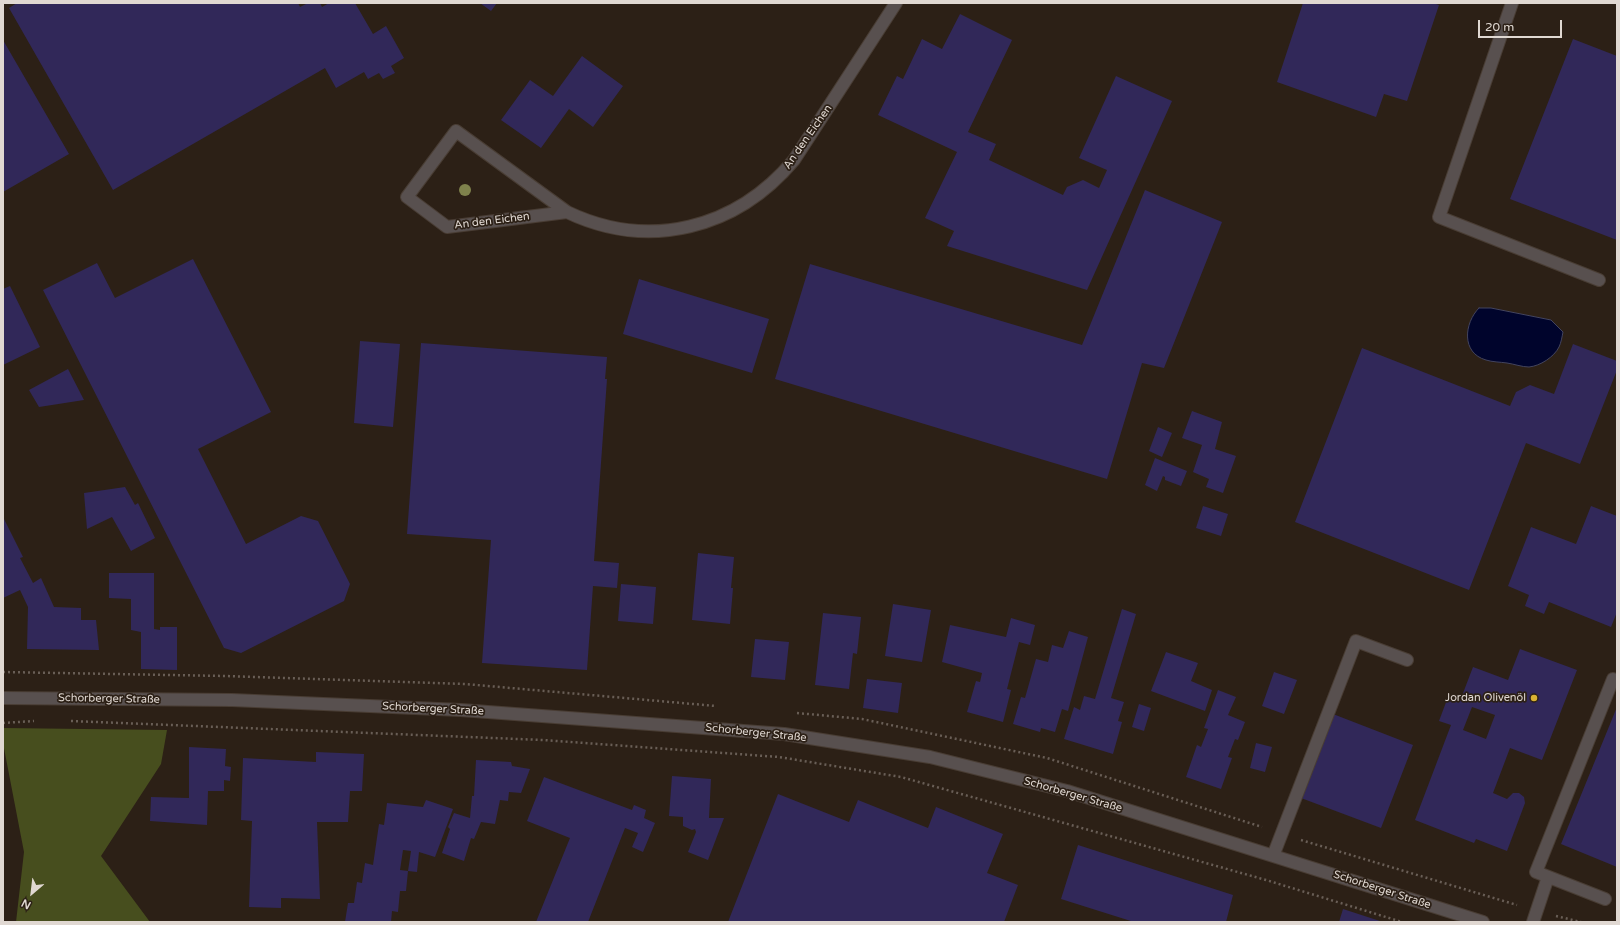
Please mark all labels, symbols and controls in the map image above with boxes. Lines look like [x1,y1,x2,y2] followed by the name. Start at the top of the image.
[1480,12,1564,38] scale bar
[1485,20,1514,34] text: 20 m
[781,102,835,172] street label: An den Eichen
[454,210,530,232] street label: An den Eichen
[1445,691,1526,705] place label: Jordan Olivenöl
[58,692,160,706] street label: Schorberger Straße
[1529,693,1539,703] marker: Jordan Olivenöl
[382,700,484,718] street label: Schorberger Straße
[705,721,807,745] street label: Schorberger Straße
[1022,775,1124,815] street label: Schorberger Straße
[1332,868,1432,912] street label: Schorberger Straße
[12,873,52,913] north arrow
[19,896,33,912] text: N

